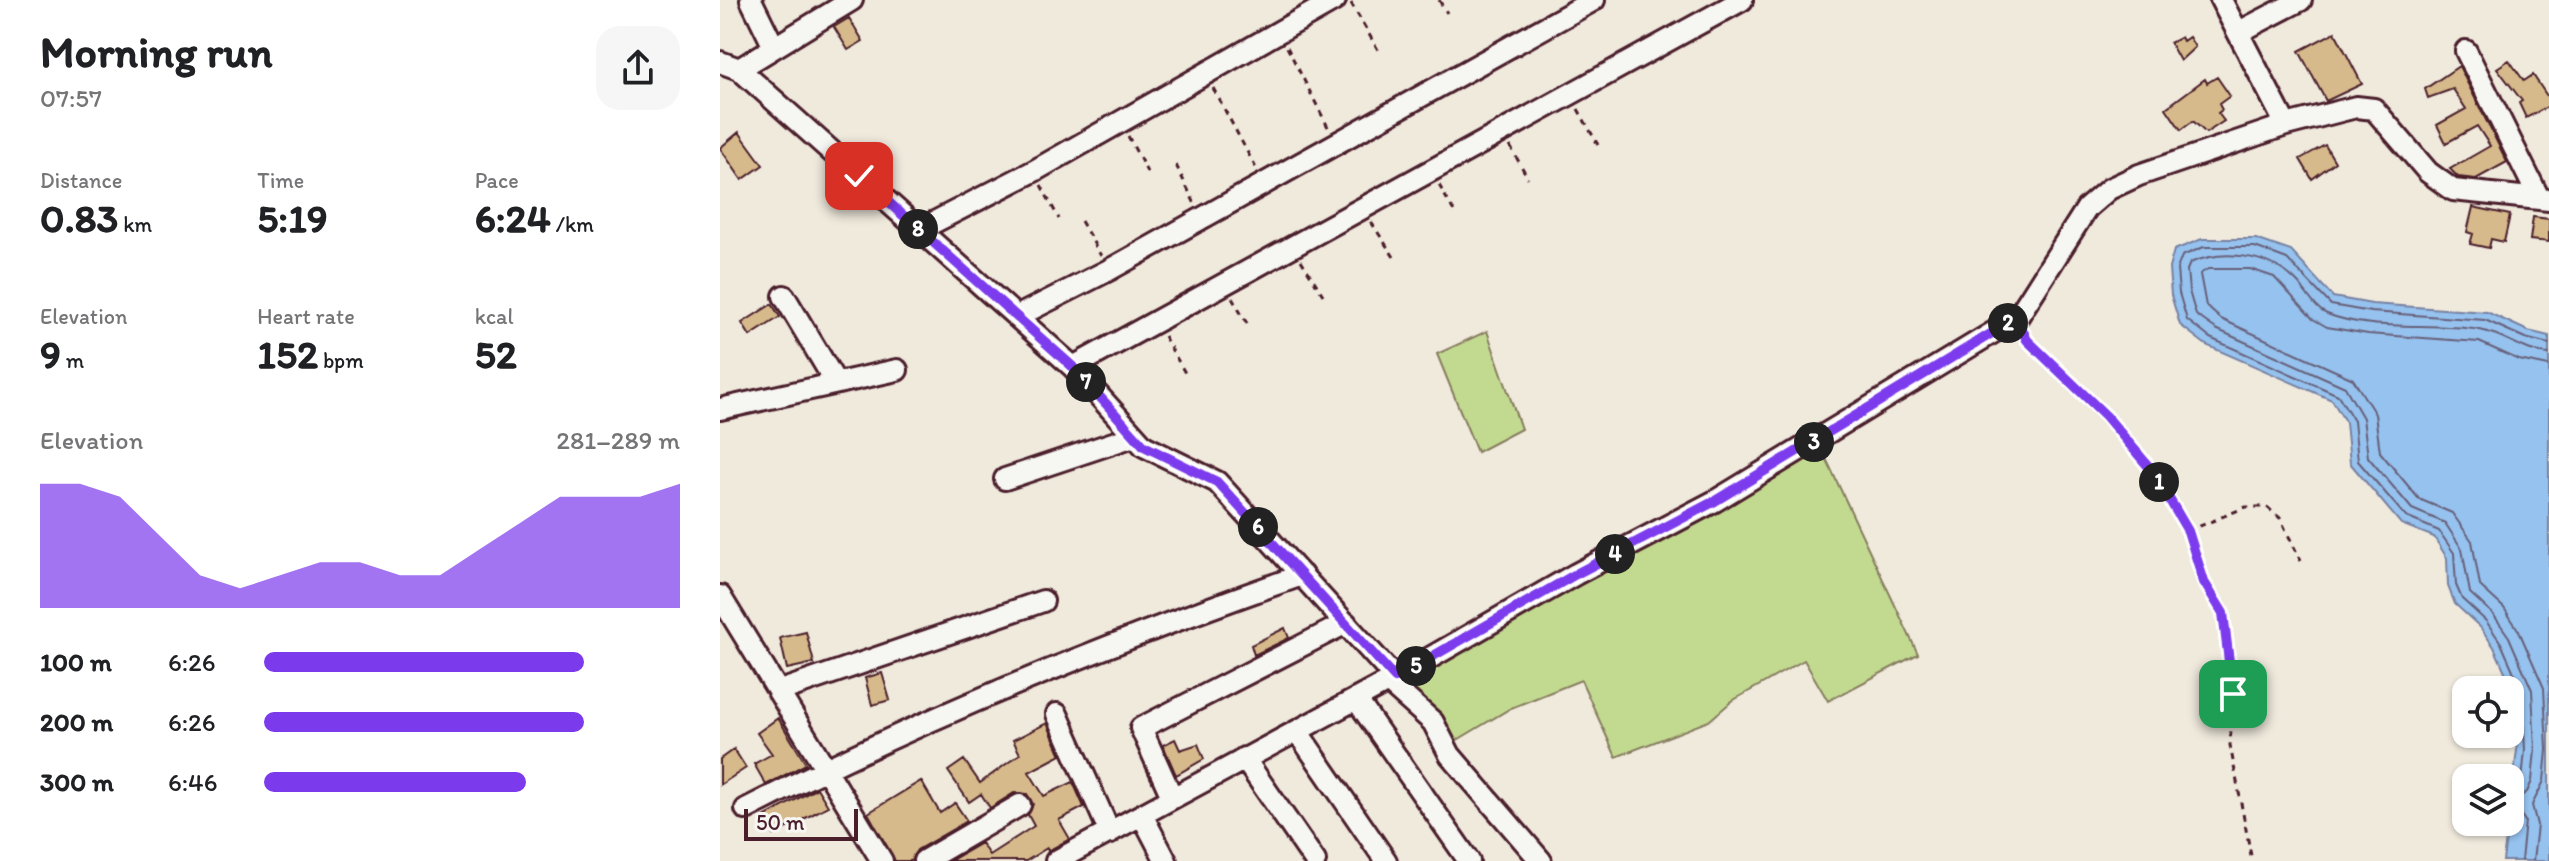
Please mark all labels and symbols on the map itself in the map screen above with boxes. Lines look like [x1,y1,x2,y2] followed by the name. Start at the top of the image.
[825,142,893,210] pin
[898,209,938,249] pin: 8
[1988,303,2028,343] pin: 2
[1066,362,1106,402] pin: 7
[1794,422,1834,462] pin: 3
[2139,462,2179,502] pin: 1
[1238,507,1278,547] pin: 6
[1595,534,1635,574] pin: 4
[1396,646,1436,686] pin: 5
[2199,660,2267,728] pin
[744,805,858,841] scale bar

